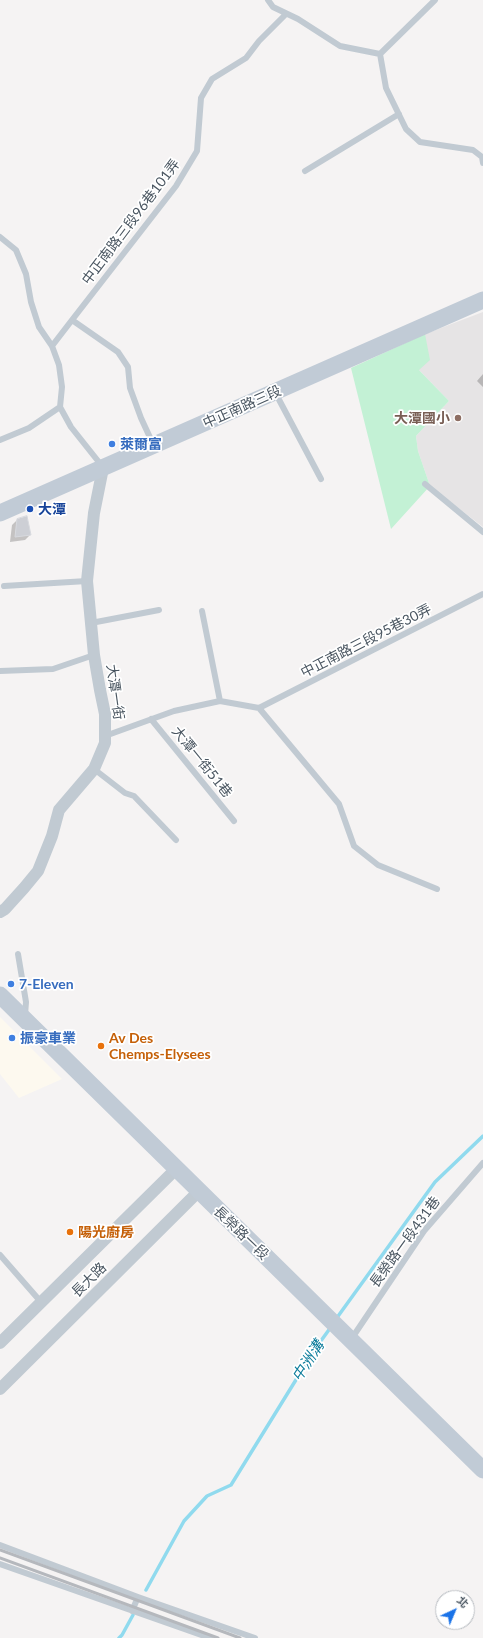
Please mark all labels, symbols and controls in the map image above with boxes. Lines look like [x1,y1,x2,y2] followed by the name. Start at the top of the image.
[78,156,184,288] street label: 中正南路三段96巷101弄
[200,382,284,432] street label: 中正南路三段
[394,410,450,426] place label: 大潭國小
[453,413,463,423] marker: 大潭國小
[120,436,162,452] place label: 萊爾富
[107,439,117,449] marker: 萊爾富
[38,501,66,517] place label: 大潭
[25,504,35,514] marker: 大潭
[298,601,434,681] street label: 中正南路三段95巷30弄
[103,663,127,721] street label: 大潭一街
[168,723,236,801] street label: 大潭一街51巷
[19,976,74,992] place label: 7-Eleven
[6,979,16,989] marker: 7-Eleven
[20,1030,76,1046] place label: 振豪車業
[109,1030,211,1062] place label: Av Des Chemps-Elysees
[7,1033,17,1043] marker: 振豪車業
[96,1041,106,1051] marker: Av Des Chemps-Elysees
[366,1193,444,1291] street label: 長榮路一段431巷
[210,1203,272,1263] street label: 長榮路一段
[78,1224,134,1240] place label: 陽光廚房
[65,1227,75,1237] marker: 陽光廚房
[68,1259,110,1301] street label: 長大路
[288,1337,328,1385] water label: 中洲溝
[435,1590,475,1630] north arrow
[455,1593,471,1610] text: 北

